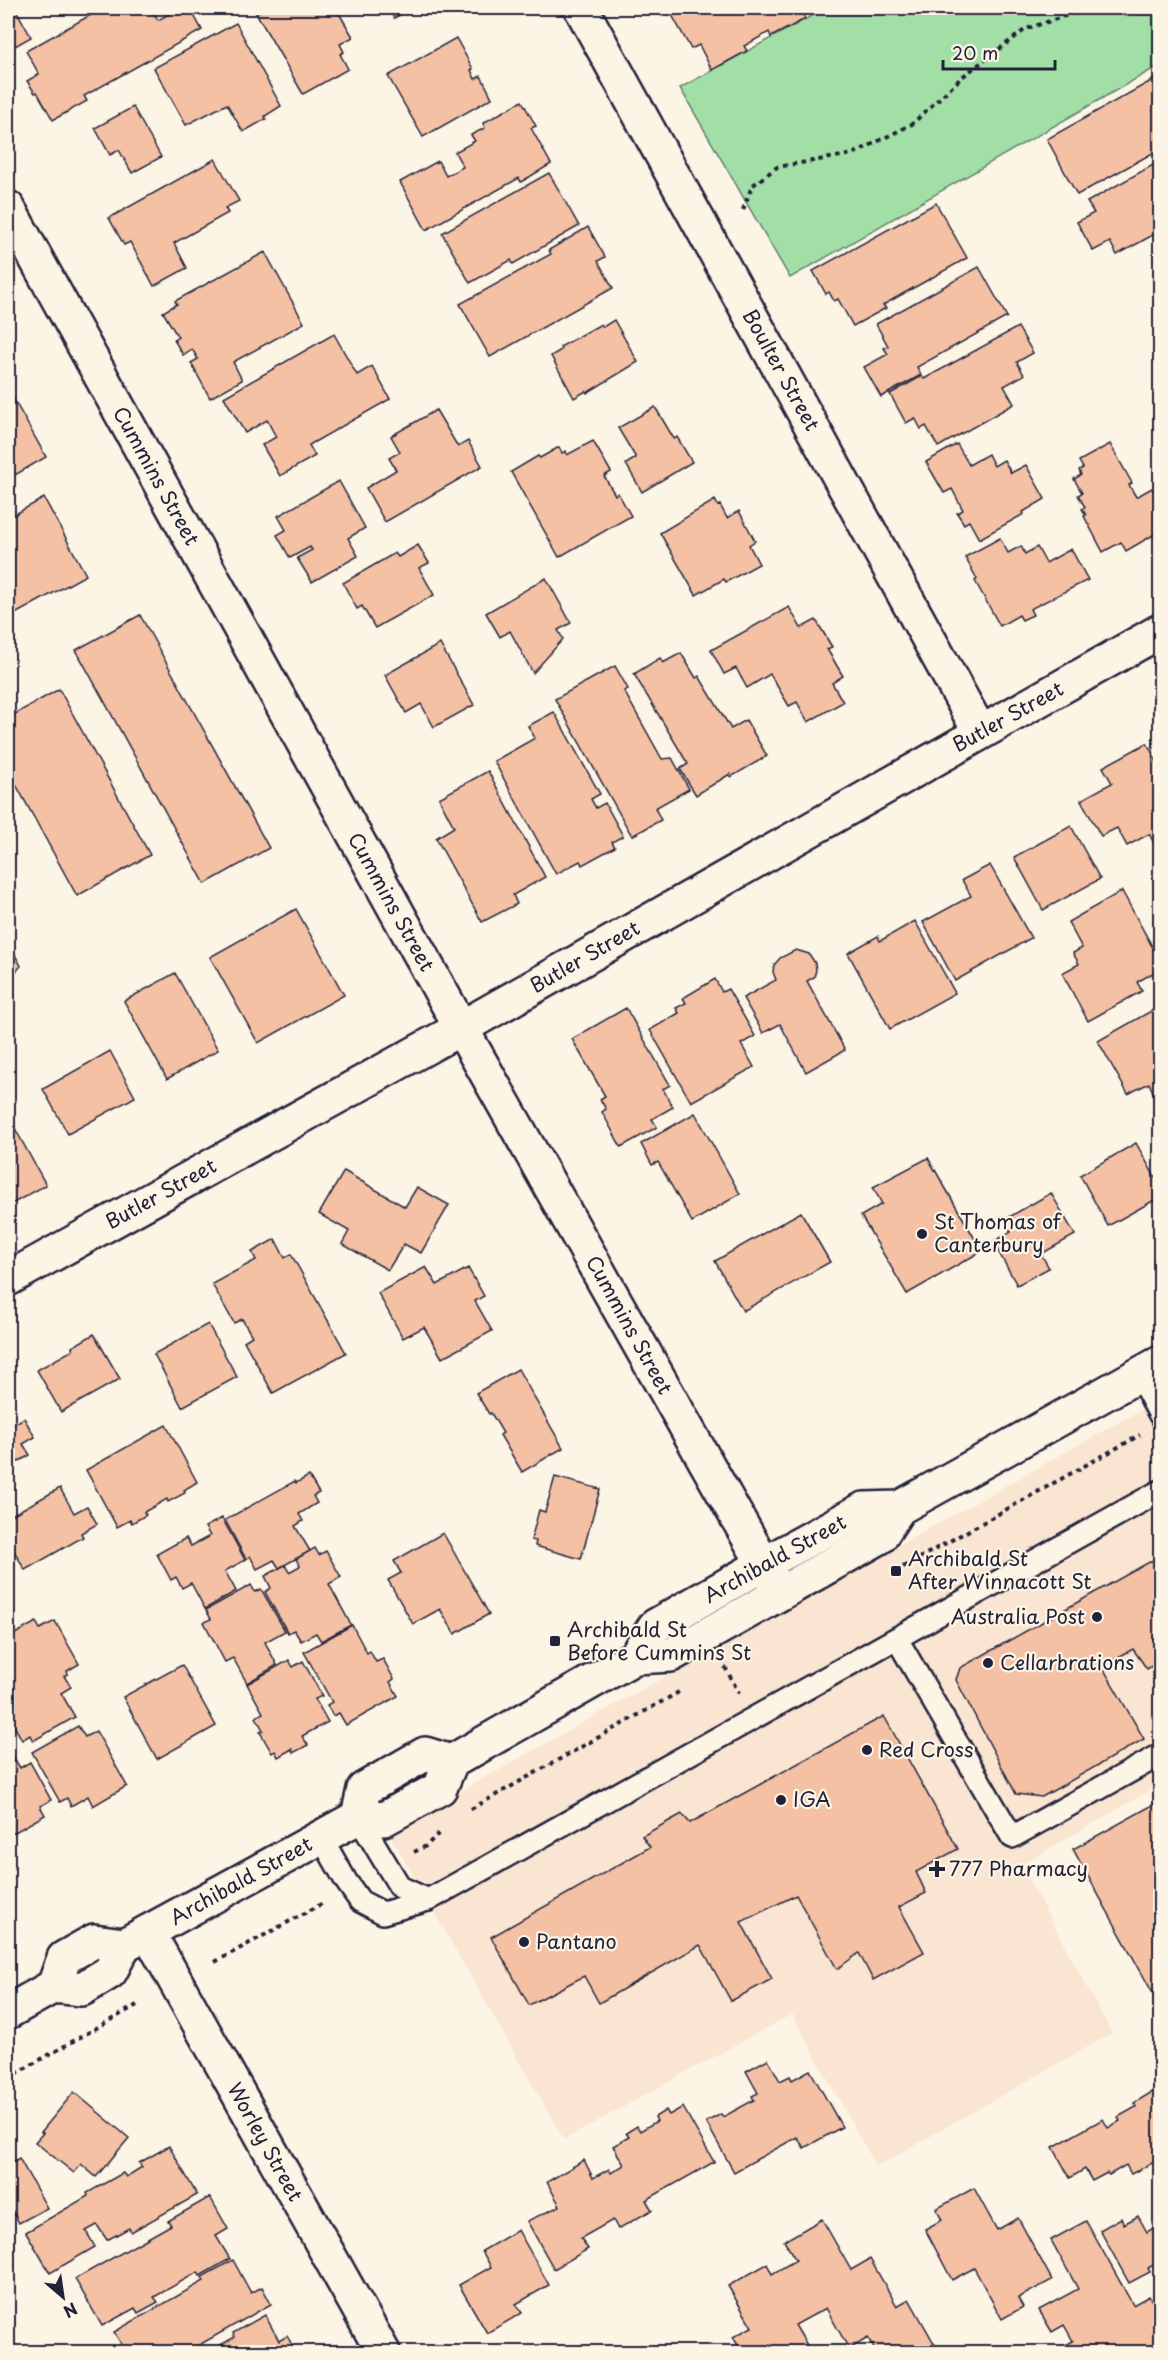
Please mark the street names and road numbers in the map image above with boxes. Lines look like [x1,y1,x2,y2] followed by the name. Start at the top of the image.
[736,303,828,436] street label: Boulter Street
[106,401,208,551] street label: Cummins Street
[947,673,1068,759] street label: Butler Street
[341,827,443,977] street label: Cummins Street
[524,912,645,1000] street label: Butler Street
[100,1150,221,1236] street label: Butler Street
[579,1250,681,1400] street label: Cummins Street
[698,1506,851,1610] street label: Archibald Street
[164,1828,317,1932] street label: Archibald Street
[221,2076,311,2207] street label: Worley Street

